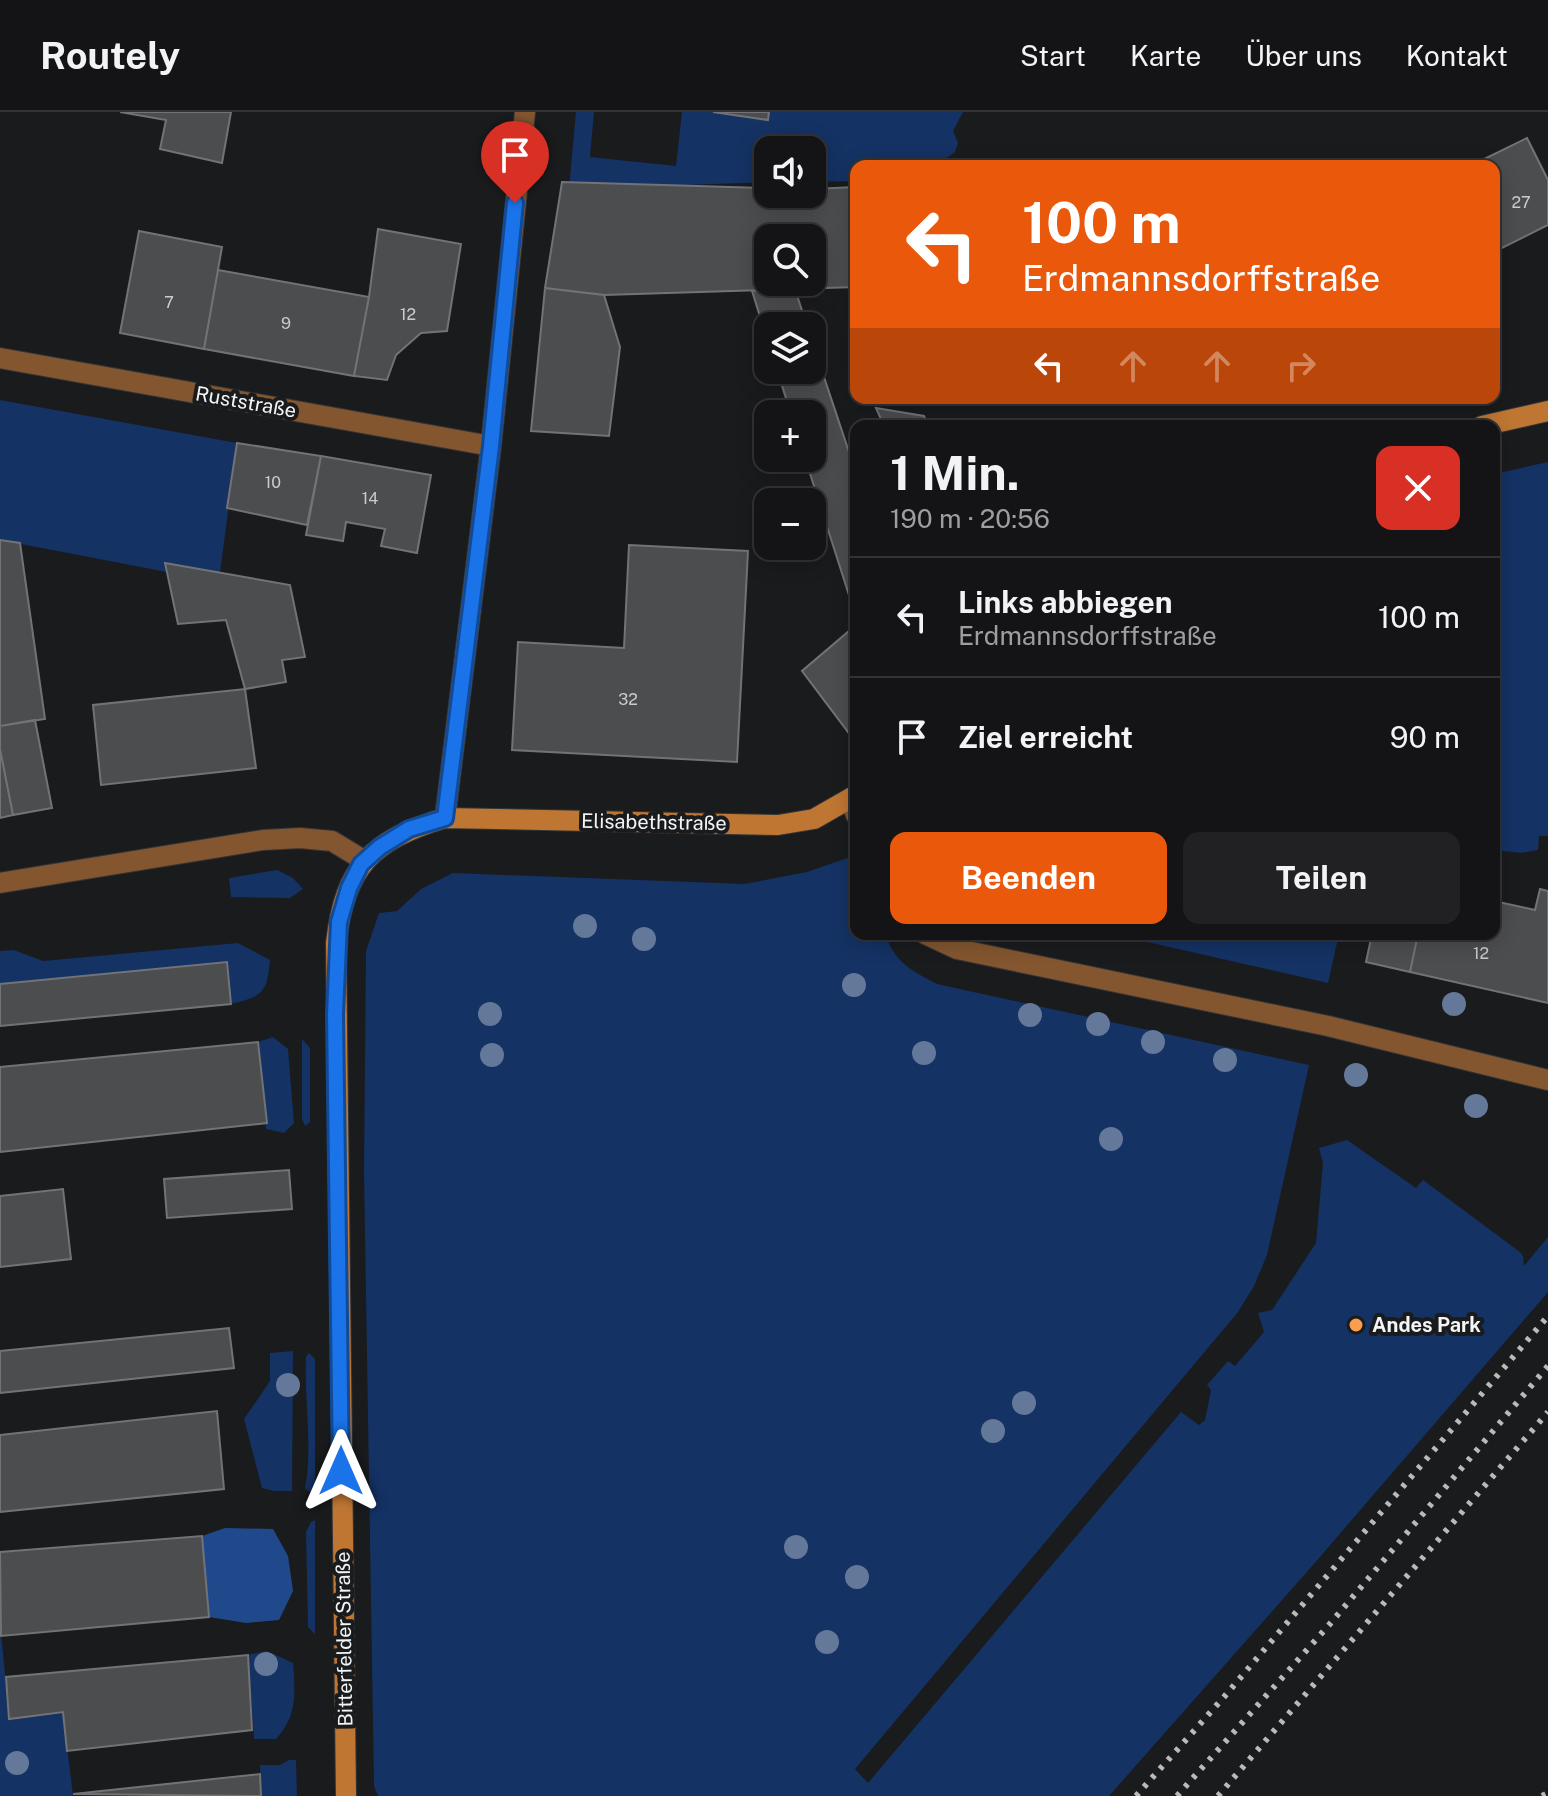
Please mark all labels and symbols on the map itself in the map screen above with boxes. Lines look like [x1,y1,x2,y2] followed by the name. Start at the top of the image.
[481,121,549,203] pin
[1511,193,1531,212] house number: 27
[164,293,174,312] house number: 7
[400,305,416,324] house number: 12
[281,314,291,333] house number: 9
[194,381,298,423] street label: Ruststraße
[265,473,281,492] house number: 10
[362,489,378,508] house number: 14
[618,690,638,709] house number: 32
[581,809,727,835] street label: Elisabethstraße
[1473,944,1489,963] house number: 12
[1372,1313,1481,1337] place label: Andes Park
[1347,1316,1365,1334] marker: Andes Park
[299,1429,383,1513] position arrow
[330,1551,358,1727] street label: Bitterfelder Straße

